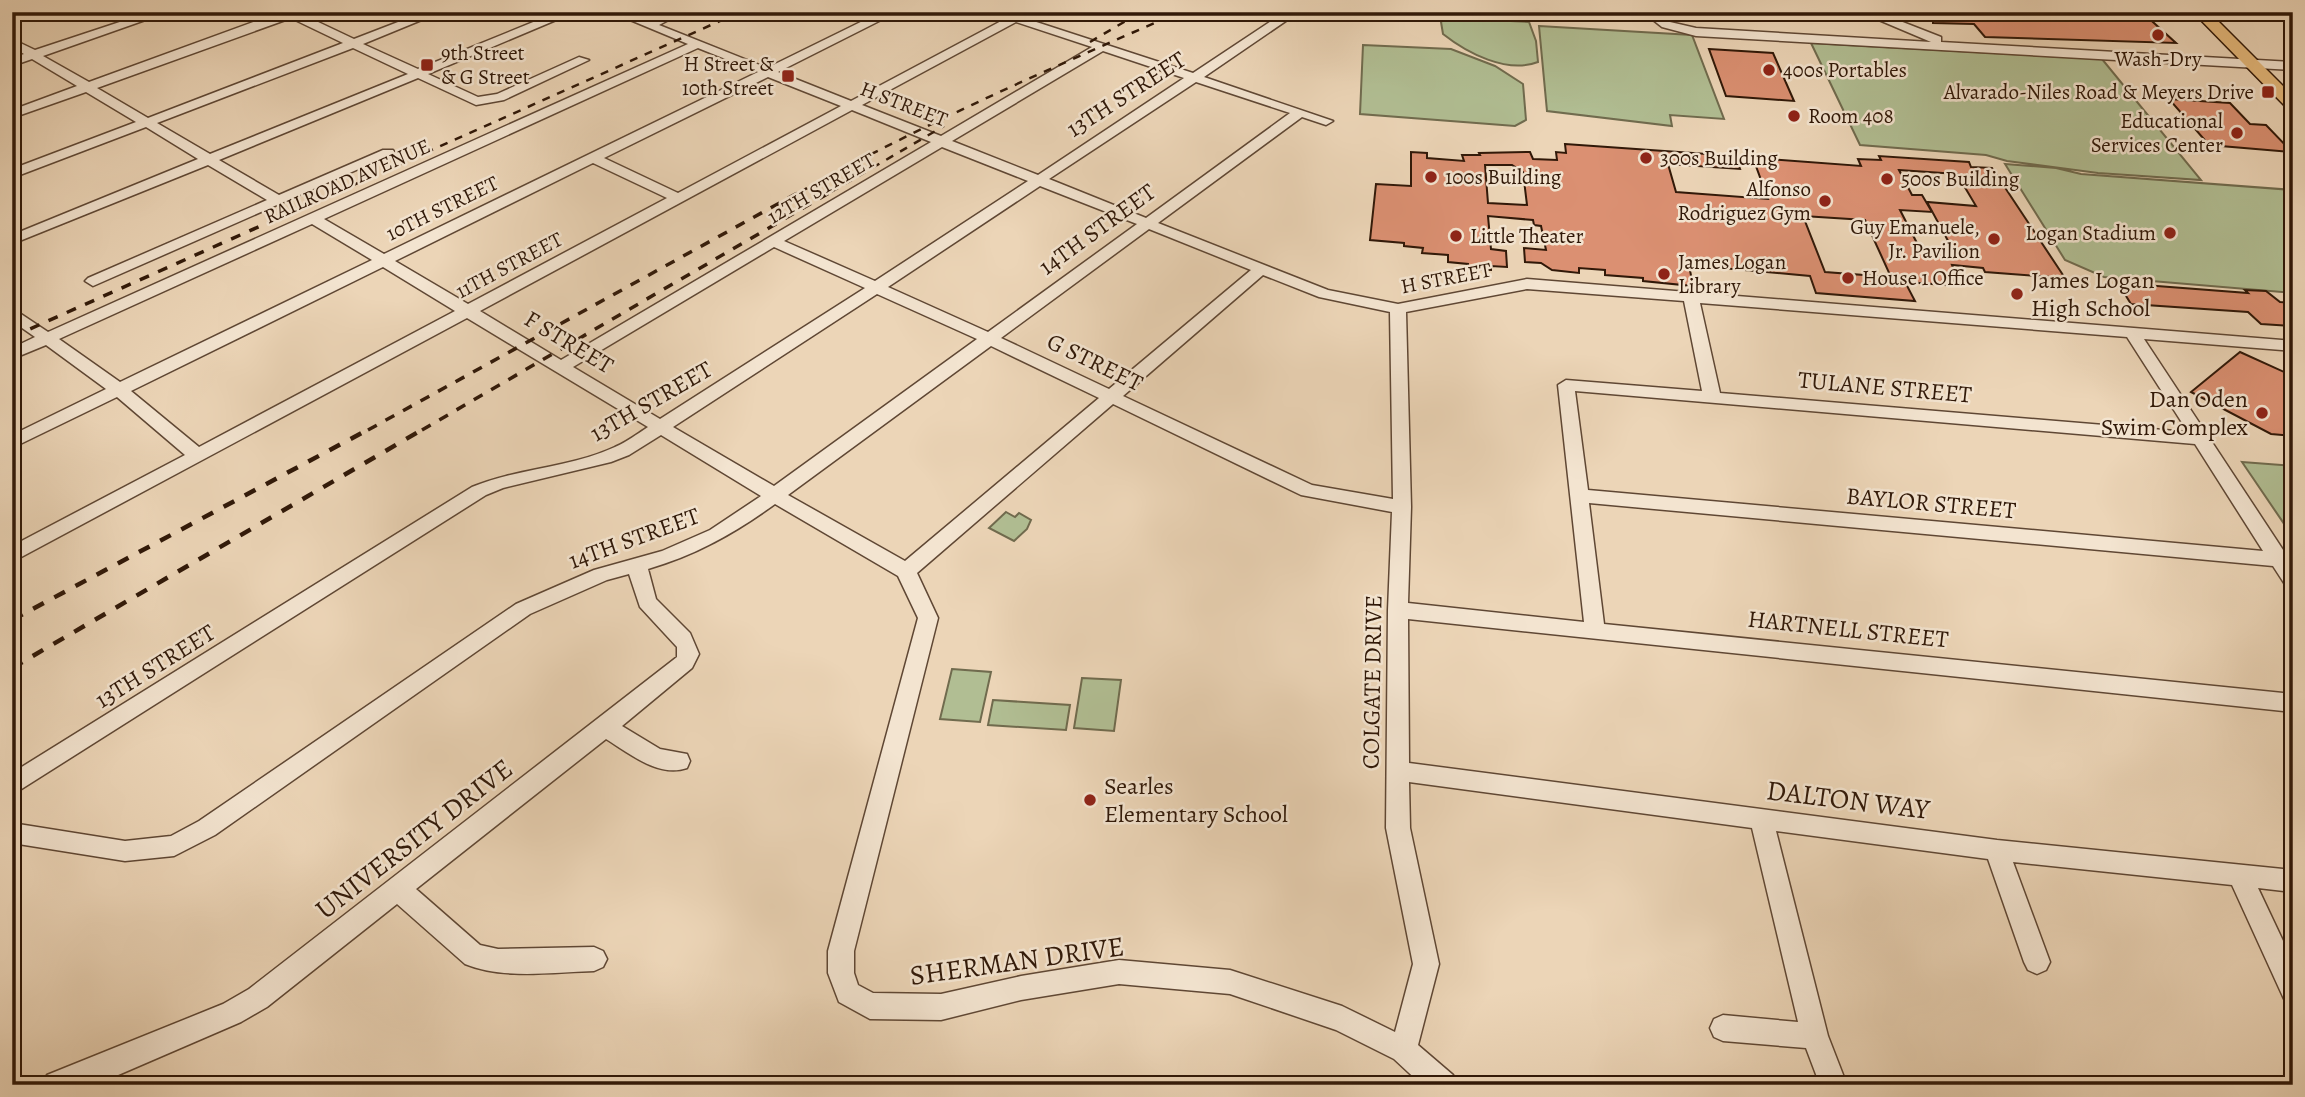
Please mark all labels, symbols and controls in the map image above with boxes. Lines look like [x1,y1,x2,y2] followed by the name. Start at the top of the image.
[2150,27,2166,43] marker: Wash-Dry
[441,39,530,91] place label: 9th Street & G Street
[1060,44,1192,144] street label: 13TH STREET
[2113,45,2202,73] place label: Wash-Dry
[682,50,774,102] place label: H Street & 10th Street
[1783,56,1907,84] place label: 400s Portables
[419,57,435,73] marker: 9th Street & G Street
[1761,62,1777,78] marker: 400s Portables
[780,68,796,84] marker: H Street & 10th Street
[856,74,952,134] street label: H STREET
[1943,78,2254,106] place label: Alvarado-Niles Road & Meyers Drive
[2260,84,2276,100] marker: Alvarado-Niles Road & Meyers Drive
[1808,102,1894,130] place label: Room 408
[2091,107,2223,159] place label: Educational Services Center
[1786,108,1802,124] marker: Room 408
[2229,125,2245,141] marker: Educational Services Center
[259,132,435,230] street label: RAILROAD AVENUE
[1660,144,1778,172] place label: 300s Building
[762,146,881,230] street label: 12TH STREET
[1638,150,1654,166] marker: 300s Building
[1445,163,1562,191] place label: 100s Building
[1901,165,2020,193] place label: 500s Building
[381,169,503,247] street label: 10TH STREET
[1423,169,1439,185] marker: 100s Building
[1879,171,1895,187] marker: 500s Building
[1678,175,1811,227] place label: Alfonso Rodriguez Gym
[1032,176,1162,282] street label: 14TH STREET
[1817,193,1833,209] marker: Alfonso Rodriguez Gym
[1850,213,1980,265] place label: Guy Emanuele, Jr. Pavilion
[2025,219,2156,247] place label: Logan Stadium
[1470,222,1583,250] place label: Little Theater
[451,225,568,305] street label: 11TH STREET
[2162,225,2178,241] marker: Logan Stadium
[1448,228,1464,244] marker: Little Theater
[1986,231,2002,247] marker: Guy Emanuele, Jr. Pavilion
[1678,248,1786,300] place label: James Logan Library
[1398,255,1494,300] street label: H STREET
[1862,264,1984,292] place label: House 1 Office
[2031,264,2155,324] place label: James Logan High School
[1656,266,1672,282] marker: James Logan Library
[1840,270,1856,286] marker: House 1 Office
[2009,286,2025,302] marker: James Logan High School
[518,303,620,381] street label: F STREET
[1042,325,1148,399] street label: G STREET
[584,353,718,449] street label: 13TH STREET
[1797,363,1973,411] street label: TULANE STREET
[2101,383,2249,443] place label: Dan Oden Swim Complex
[2254,405,2270,421] marker: Dan Oden Swim Complex
[1845,480,2017,526] street label: BAYLOR STREET
[564,500,704,576] street label: 14TH STREET
[1354,595,1390,769] street label: COLGATE DRIVE
[1746,603,1950,655] street label: HARTNELL STREET
[89,616,221,716] street label: 13TH STREET
[307,750,521,928] street label: UNIVERSITY DRIVE
[1104,770,1288,830] place label: Searles Elementary School
[1764,771,1933,829] street label: DALTON WAY
[1082,792,1098,808] marker: Searles Elementary School
[907,927,1127,995] street label: SHERMAN DRIVE

